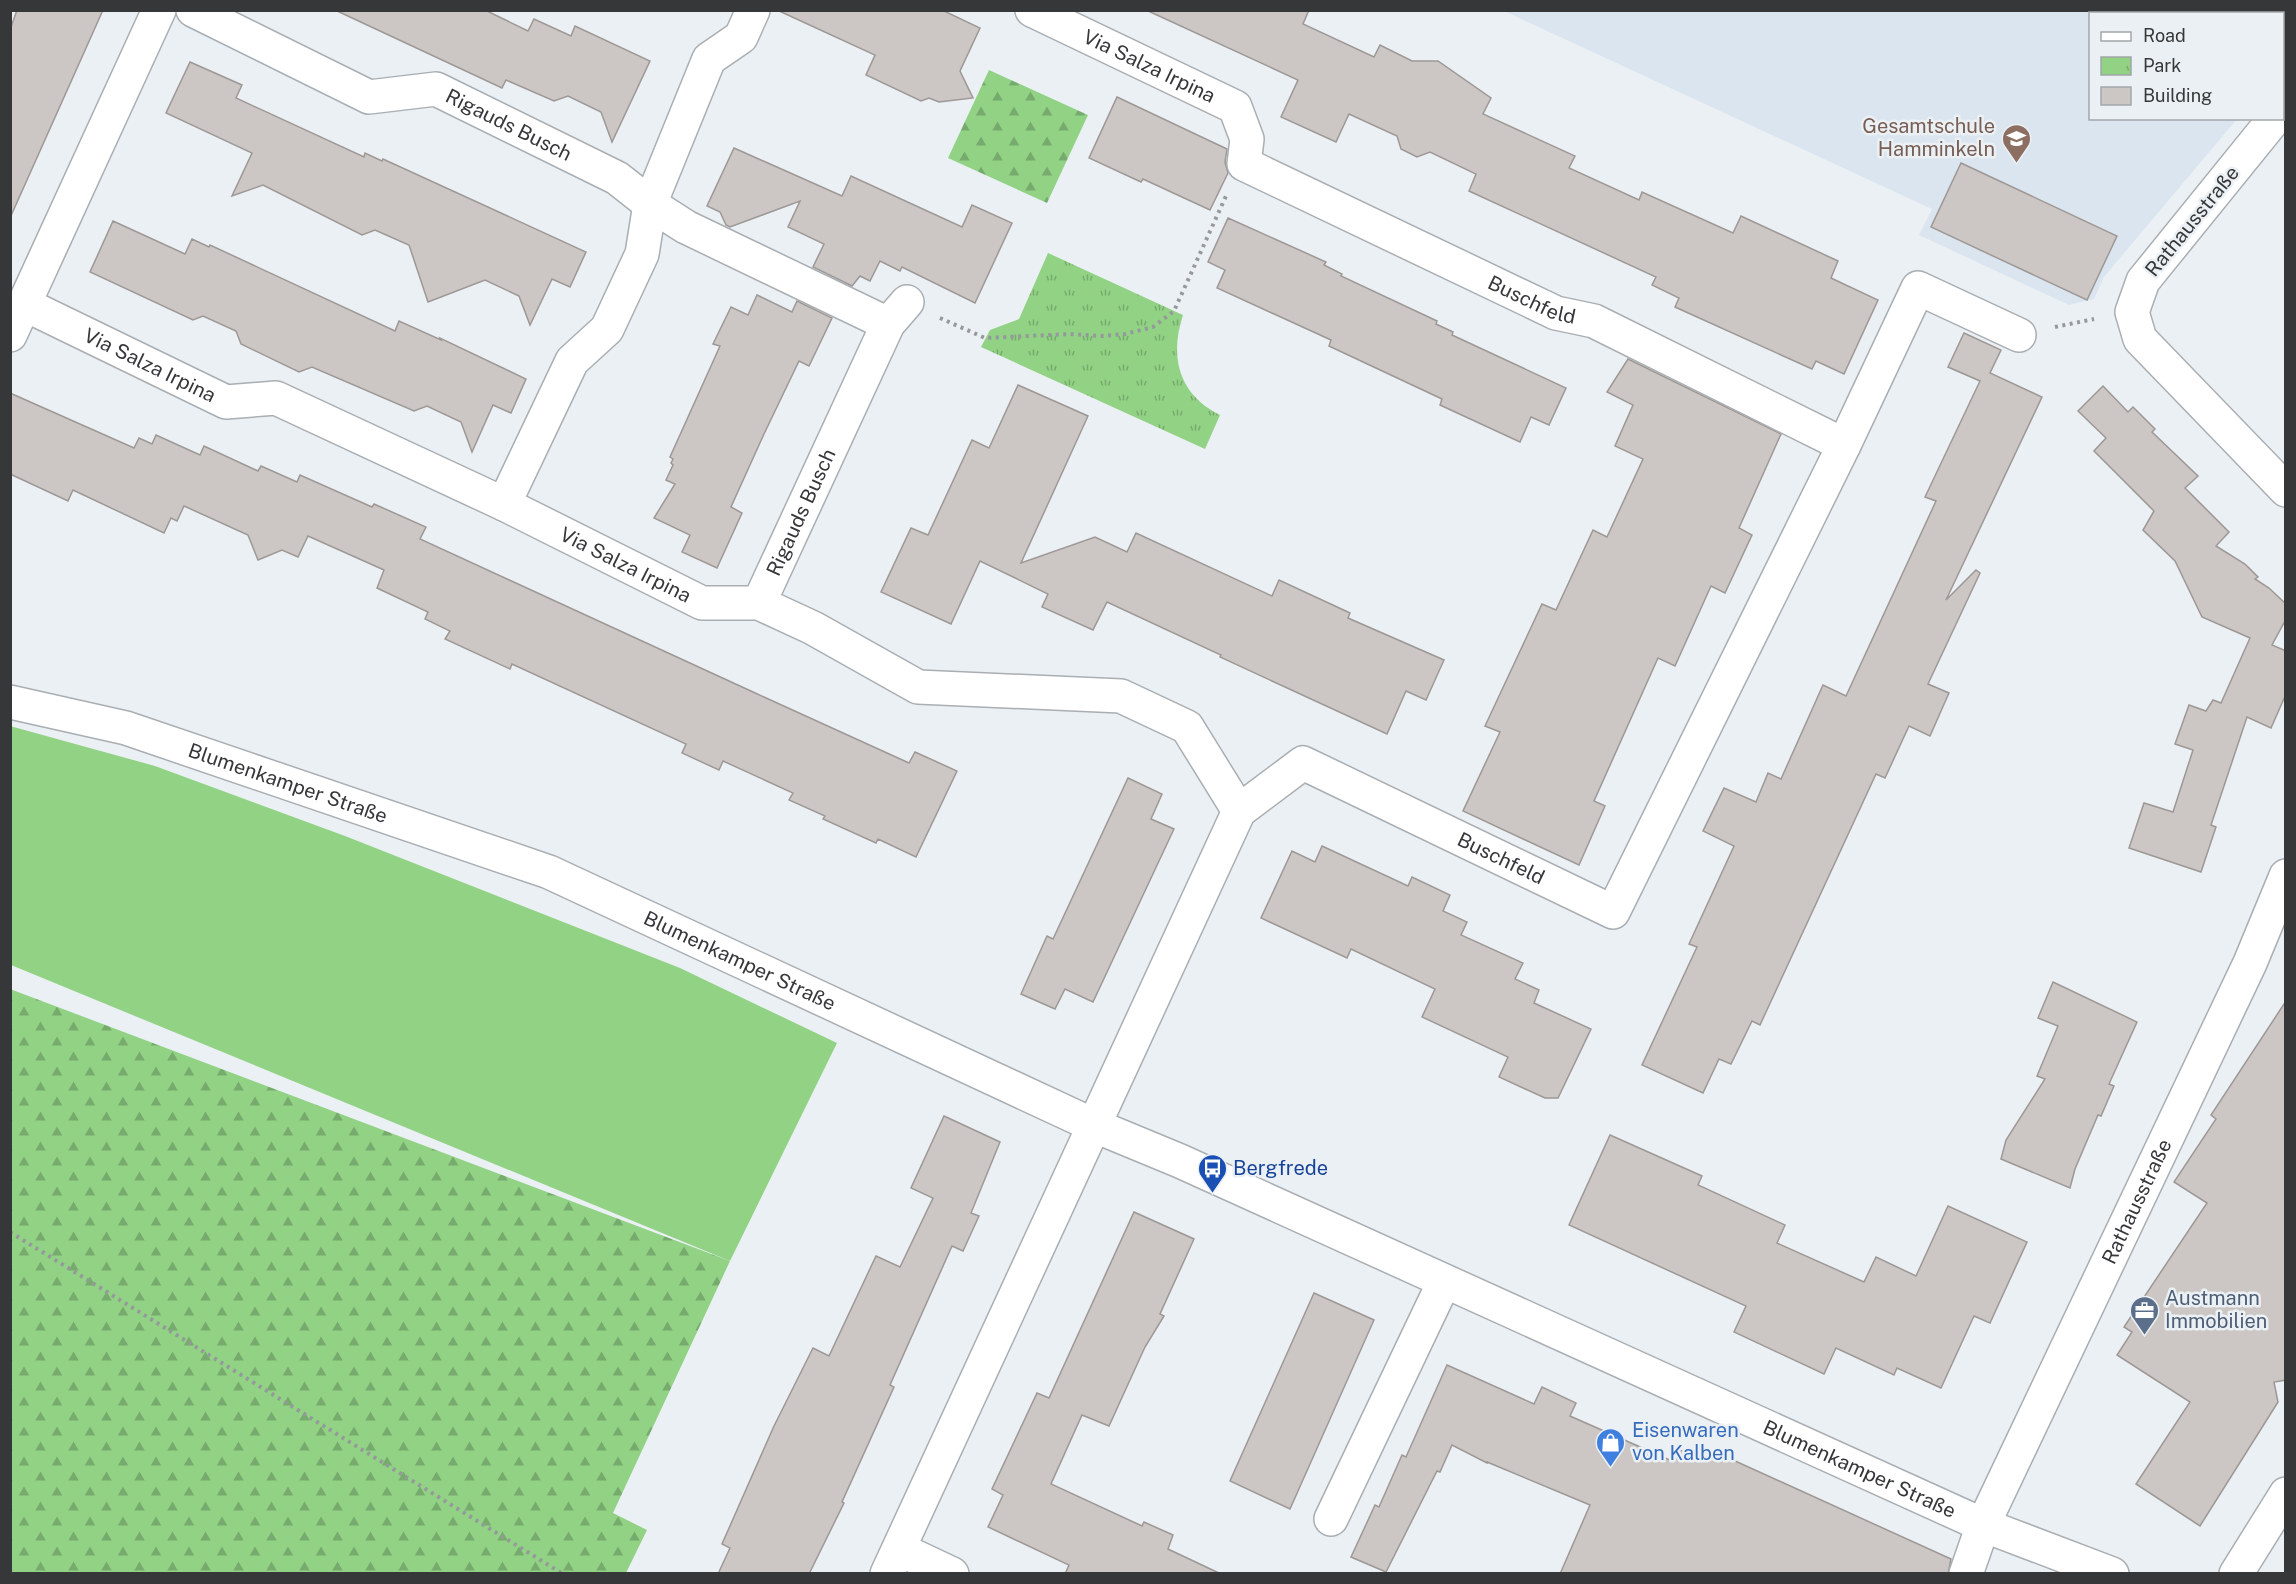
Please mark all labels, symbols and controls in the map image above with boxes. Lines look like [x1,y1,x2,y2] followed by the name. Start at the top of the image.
[2089,12,2284,120] legend
[1079,24,1219,108] street label: Via Salza Irpina
[2143,25,2186,46] text: Road
[2143,55,2181,76] text: Park
[442,84,576,166] street label: Rigauds Busch
[2143,85,2212,106] text: Building
[1862,114,1995,161] place label: Gesamtschule Hamminkeln
[2000,122,2032,164] school or university icon: Gesamtschule Hamminkeln
[2140,161,2244,281] street label: Rathausstraße
[1484,270,1578,329] street label: Buschfeld
[80,323,220,407] street label: Via Salza Irpina
[761,445,841,580] street label: Rigauds Busch
[556,522,695,608] street label: Via Salza Irpina
[185,738,391,828] street label: Blumenkamper Straße
[1454,827,1548,889] street label: Buschfeld
[640,906,839,1016] street label: Blumenkamper Straße
[2097,1135,2177,1268] street label: Rathausstraße
[1196,1152,1228,1194] bus stop icon: Bergfrede
[1233,1156,1328,1180] place label: Bergfrede
[2165,1286,2267,1333] place label: Austmann Immobilien
[2128,1294,2160,1336] office icon: Austmann Immobilien
[1760,1415,1960,1523] street label: Blumenkamper Straße
[1632,1418,1739,1465] place label: Eisenwaren von Kalben
[1595,1426,1627,1468] shop icon: Eisenwaren von Kalben

